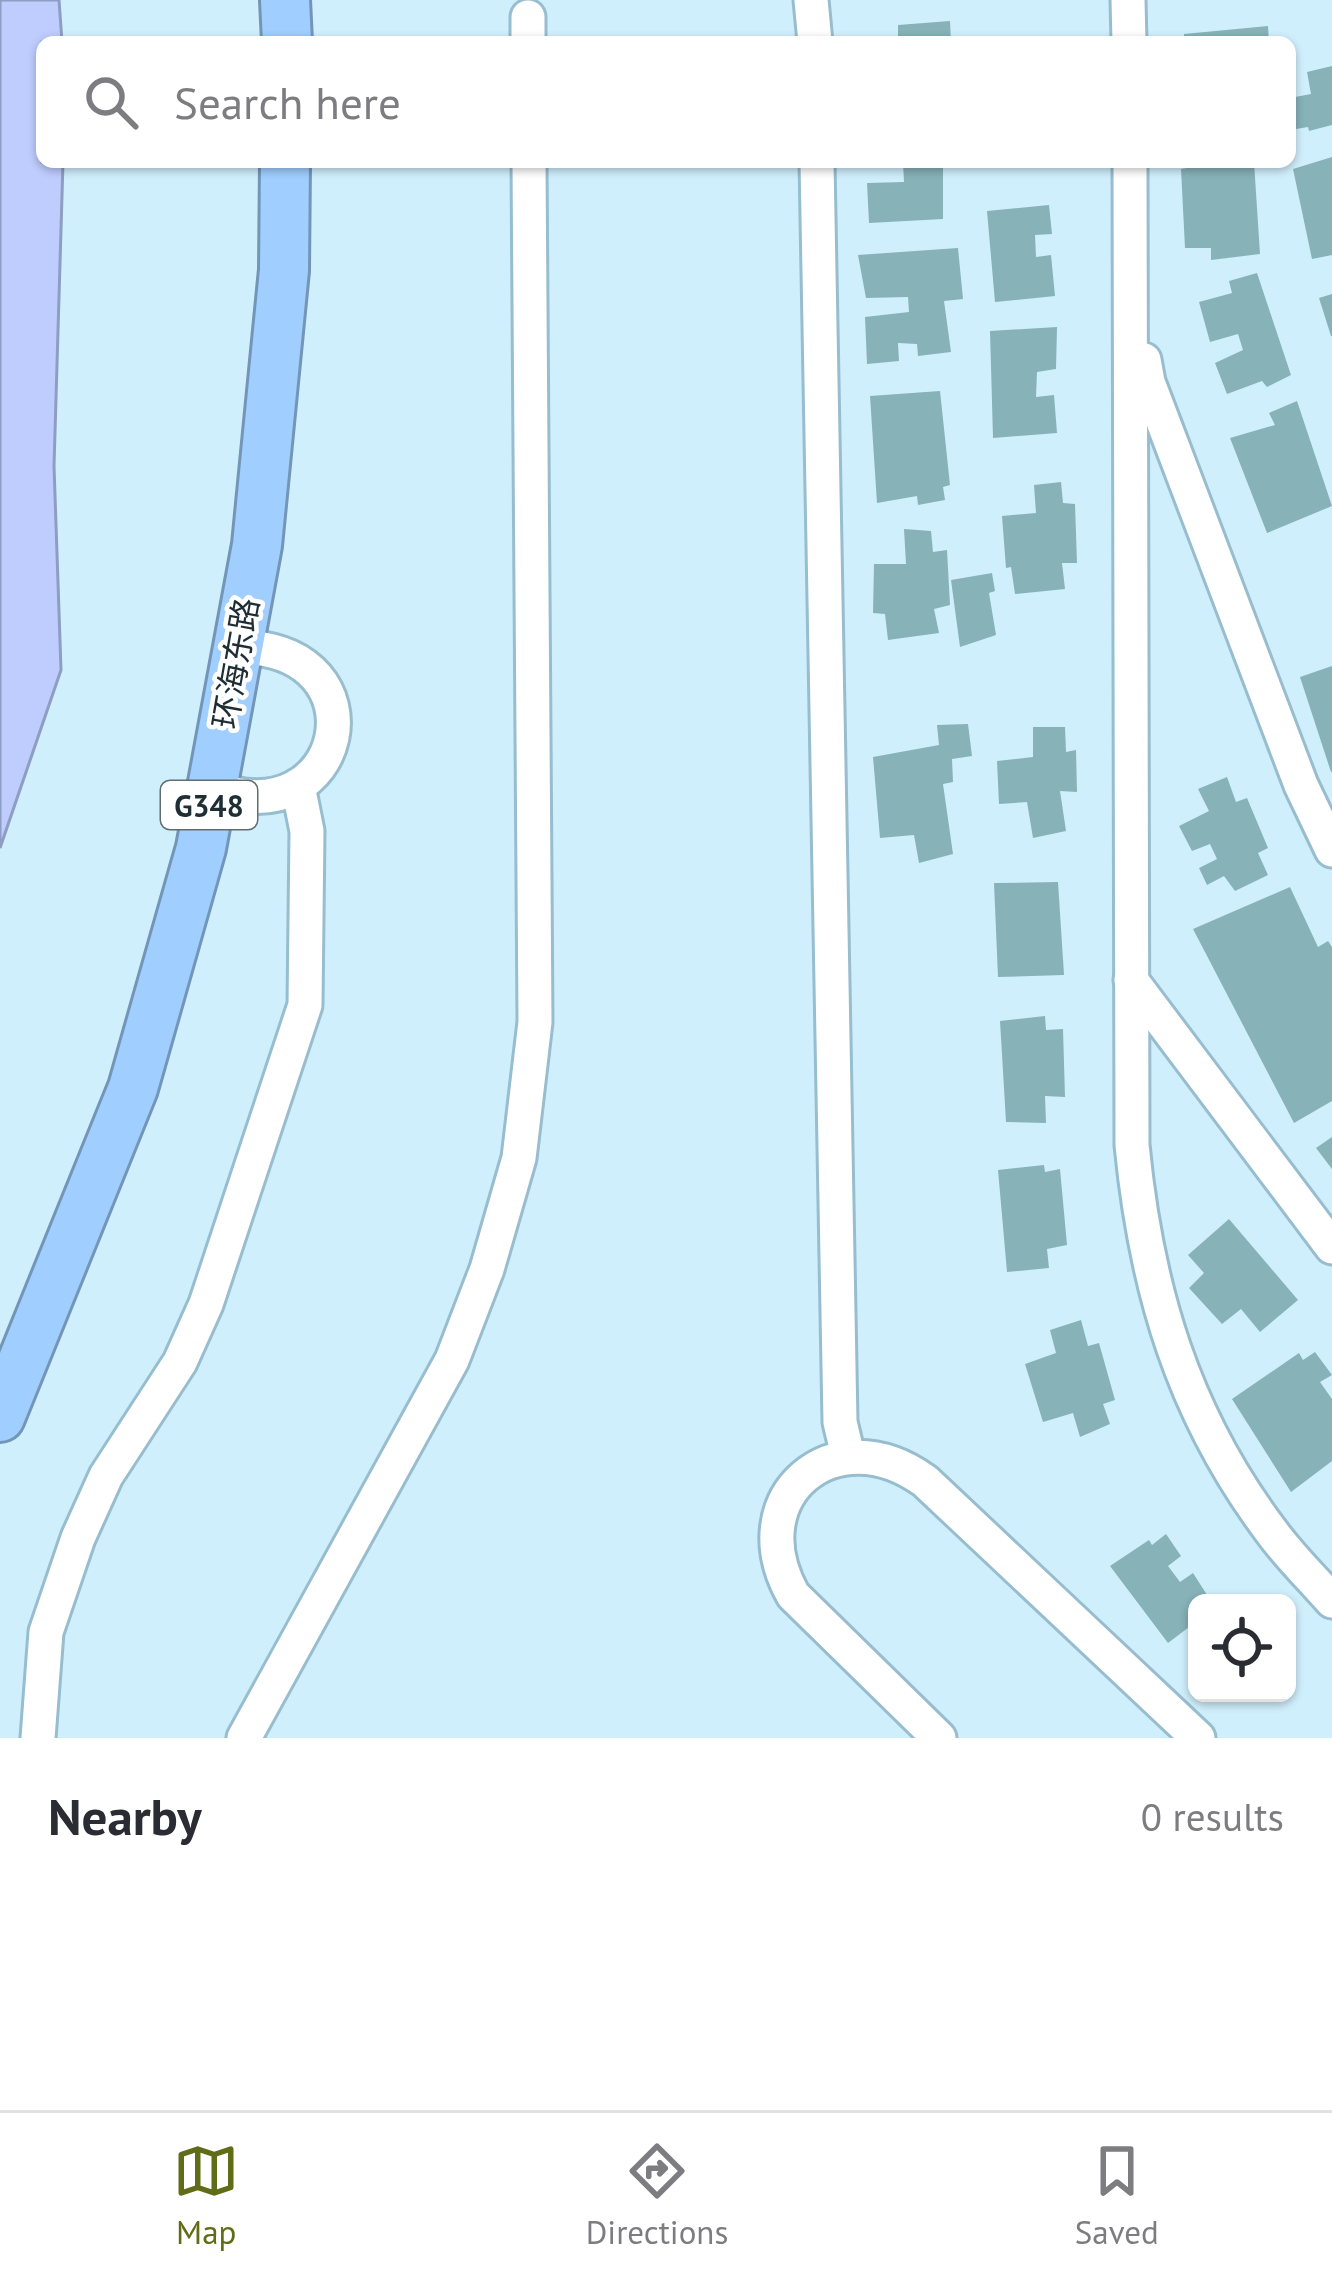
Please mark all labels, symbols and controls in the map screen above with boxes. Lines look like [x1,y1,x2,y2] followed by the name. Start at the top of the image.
[36,36,1296,168] search box
[78,69,144,135] icon: search
[174,73,401,131] text: Search here
[202,594,268,732] street label: 环海东路
[161,781,257,829] road number: G348
[1188,1594,1296,1702] map controls
[1188,1594,1296,1702] button: locate
[48,1783,202,1849] text: Nearby
[1141,1791,1284,1842] text: 0 results
[173,2138,239,2253] tab: Map
[586,2138,728,2253] tab: Directions
[1075,2138,1159,2253] tab: Saved

